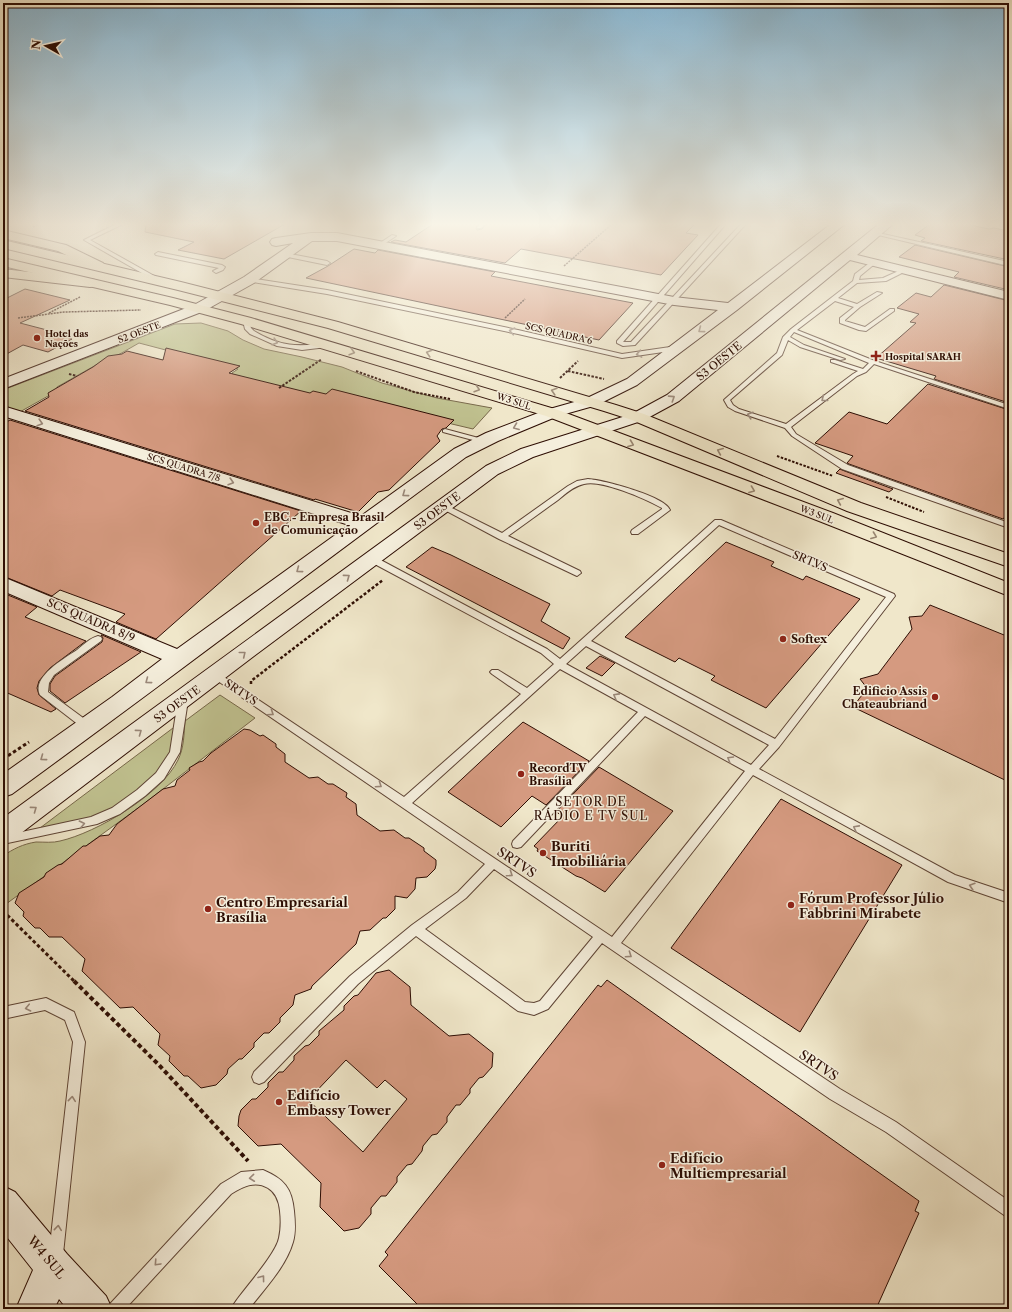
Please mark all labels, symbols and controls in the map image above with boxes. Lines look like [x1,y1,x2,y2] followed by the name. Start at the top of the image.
[26,26,66,66] north arrow
[29,38,44,50] text: N
[116,319,162,345] street label: S2 OESTE
[524,320,594,346] street label: SCS QUADRA 6
[699,325,706,332] one-way arrow
[45,328,89,349] place label: Hotel das Nações
[509,328,515,336] one-way arrow
[32,333,42,343] marker: Hotel das Nações
[271,337,278,346] one-way arrow
[693,338,745,384] street label: S3 OESTE
[348,347,355,356] one-way arrow
[426,349,433,358] one-way arrow
[635,349,642,358] one-way arrow
[870,350,882,362] marker: Hospital SARAH
[885,351,961,362] place label: Hospital SARAH
[473,384,480,393] one-way arrow
[551,387,558,395] one-way arrow
[494,390,533,412] street label: W3 SUL
[821,394,828,401] one-way arrow
[668,396,675,403] one-way arrow
[747,411,754,419] one-way arrow
[37,418,44,427] one-way arrow
[512,423,519,431] one-way arrow
[627,439,634,447] one-way arrow
[717,448,724,456] one-way arrow
[146,451,222,483] street label: SCS QUADRA 7/8
[228,477,235,486] one-way arrow
[749,485,756,493] one-way arrow
[402,489,409,496] one-way arrow
[411,489,463,533] street label: S3 OESTE
[837,498,844,506] one-way arrow
[798,502,836,526] street label: W3 SUL
[264,510,384,537] place label: EBC - Empresa Brasil de Comunicação
[251,518,261,528] marker: EBC - Empresa Brasil de Comunicação
[869,531,877,539] one-way arrow
[790,547,830,575] street label: SRTVS
[297,565,304,572] one-way arrow
[343,575,350,582] one-way arrow
[45,595,137,645] street label: SCS QUADRA 8/9
[791,632,828,646] place label: Softex
[778,634,788,644] marker: Softex
[238,651,245,658] one-way arrow
[222,676,260,708] street label: SRTVS
[146,677,153,684] one-way arrow
[151,682,204,726] street label: S3 OESTE
[842,684,928,711] place label: Edificio Assis Chateaubriand
[930,692,940,702] marker: Edificio Assis Chateaubriand
[613,693,620,701] one-way arrow
[267,708,274,716] one-way arrow
[135,729,142,737] one-way arrow
[40,753,47,761] one-way arrow
[727,756,734,763] one-way arrow
[529,761,587,788] place label: RecordTV Brasília
[516,769,526,779] marker: RecordTV Brasília
[375,780,382,788] one-way arrow
[534,794,648,823] district label: SETOR DE RÁDIO E TV SUL
[30,807,37,814] one-way arrow
[79,820,85,828] one-way arrow
[853,825,860,833] one-way arrow
[551,838,627,869] place label: Buriti Imobiliária
[494,843,540,881] street label: SRTVS
[538,848,548,858] marker: Buriti Imobiliária
[506,869,513,877] one-way arrow
[969,882,976,891] one-way arrow
[799,890,944,921] place label: Fórum Professor Júlio Fabbrini Mirabete
[216,894,348,925] place label: Centro Empresarial Brasília
[786,900,796,910] marker: Fórum Professor Júlio Fabbrini Mirabete
[203,904,213,914] marker: Centro Empresarial Brasília
[625,950,632,958] one-way arrow
[25,1004,31,1012] one-way arrow
[796,1046,842,1084] street label: SRTVS
[287,1087,392,1118] place label: Edifício Embassy Tower
[68,1096,77,1102] one-way arrow
[274,1097,284,1107] marker: Edifício Embassy Tower
[670,1150,787,1181] place label: Edifício Multiempresarial
[657,1160,667,1170] marker: Edifício Multiempresarial
[249,1174,255,1183] one-way arrow
[54,1225,63,1231] one-way arrow
[24,1232,70,1282] street label: W4 SUL
[154,1258,162,1266] one-way arrow
[257,1275,264,1282] one-way arrow

